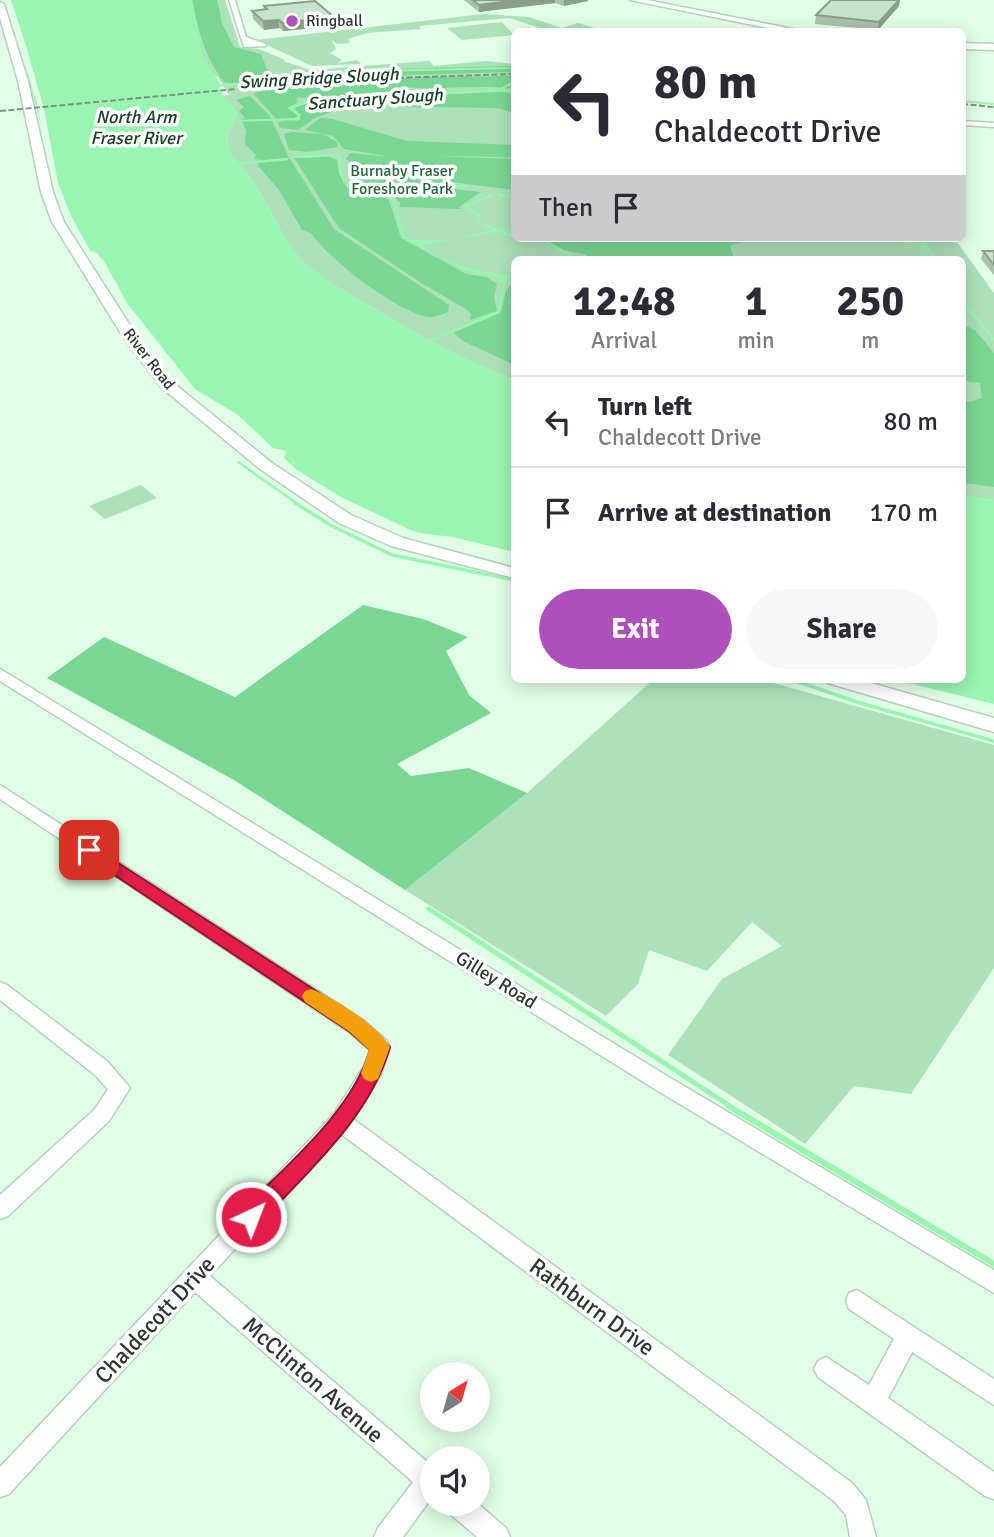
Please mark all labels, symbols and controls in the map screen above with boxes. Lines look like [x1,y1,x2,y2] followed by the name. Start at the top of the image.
[306,11,363,31] place label: Ringball
[284,13,300,29] marker: Ringball
[654,52,757,112] text: 80 m
[539,56,630,147] icon: left
[239,63,400,93] water label: Swing Bridge Slough
[307,83,445,115] water label: Sanctuary Slough
[90,106,184,149] water label: North Arm Fraser River
[654,112,881,151] text: Chaldecott Drive
[350,161,454,199] park label: Burnaby Fraser Foreshore Park
[607,189,645,227] icon: arrive
[539,192,593,224] text: Then
[573,276,676,327] text: 12:48
[745,276,767,327] text: 1
[836,276,904,327] text: 250
[119,324,179,394] street label: River Road
[591,326,657,355] text: Arrival
[737,326,775,355] text: min
[861,326,879,355] text: m
[598,391,692,423] text: Turn left
[539,403,577,441] icon: left
[883,406,938,438] text: 80 m
[598,423,761,452] text: Chaldecott Drive
[539,494,577,532] icon: arrive
[598,497,831,529] text: Arrive at destination
[869,497,938,529] text: 170 m
[539,589,732,669] button: Exit
[746,589,938,669] button: Share
[59,820,119,880] pin
[70,831,108,869] icon: arrive
[451,946,541,1014] street label: Gilley Road
[214,1180,288,1254] position arrow
[89,1250,221,1390] street label: Chaldecott Drive
[524,1252,660,1362] street label: Rathburn Drive
[236,1311,390,1449] street label: McClinton Avenue
[420,1362,490,1432] north arrow
[420,1362,490,1516] map controls
[420,1446,490,1516] button: sound

